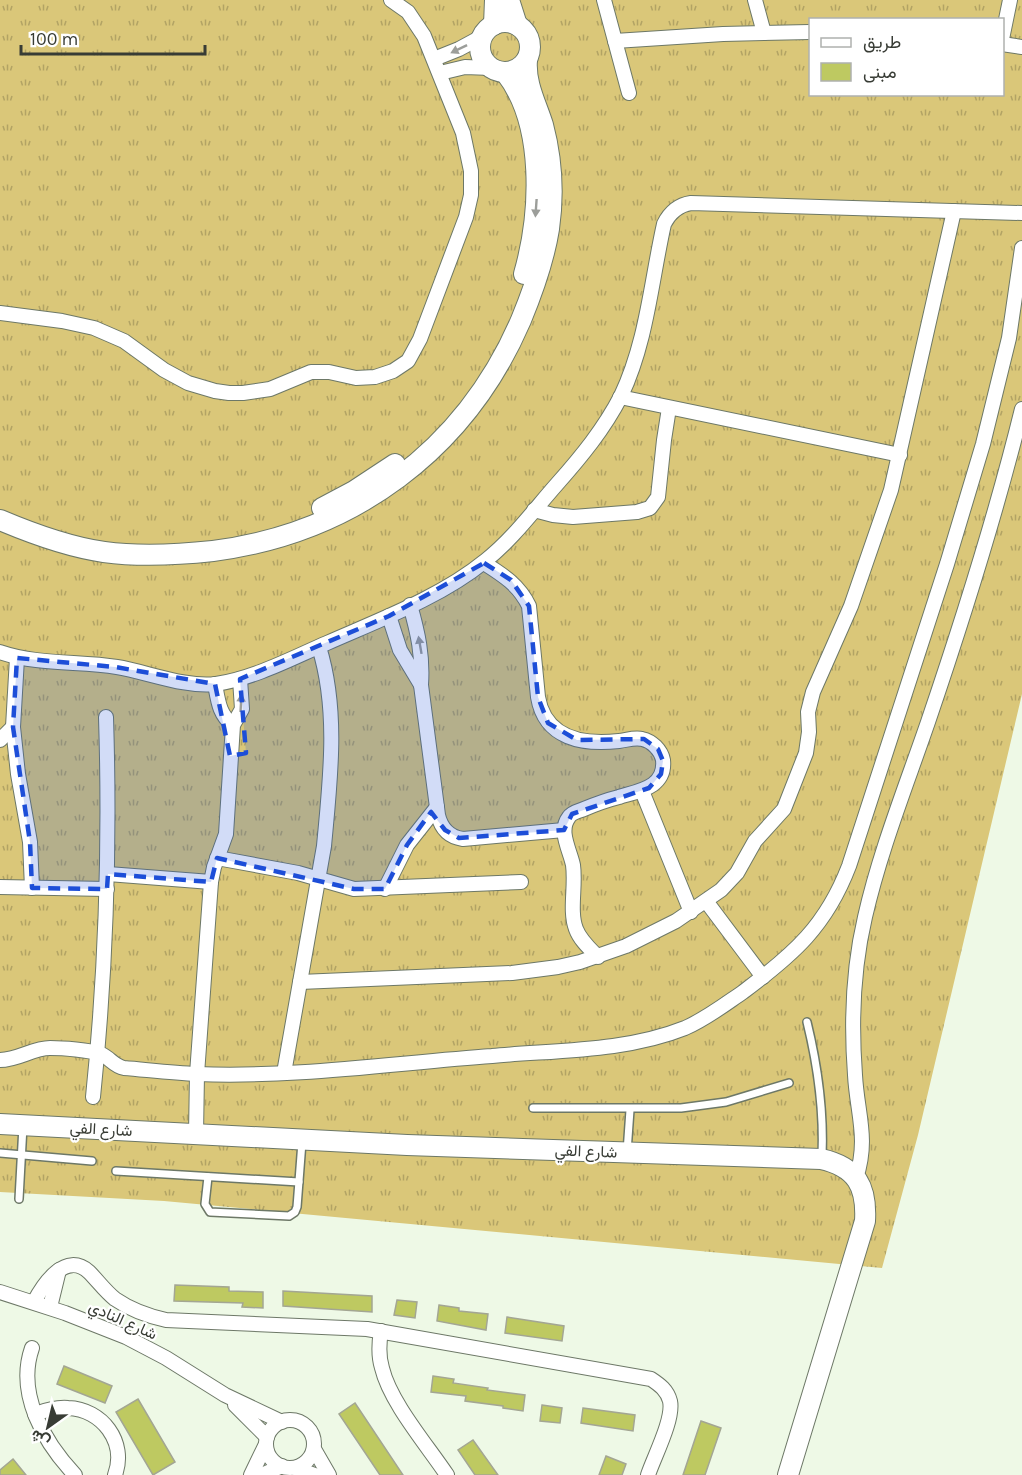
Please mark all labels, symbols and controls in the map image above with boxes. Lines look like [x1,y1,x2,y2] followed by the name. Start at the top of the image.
[21,18,206,56] scale bar
[809,18,1004,96] legend
[30,28,78,50] text: 100 m
[863,31,901,53] text: طريق
[451,44,468,53] one-way arrow
[863,61,897,83] text: مبنى
[531,198,541,217] one-way arrow
[415,635,424,654] one-way arrow
[236,693,245,712] one-way arrow
[69,1118,133,1144] street label: شارع الفي
[554,1140,618,1166] street label: شارع الفي
[84,1297,160,1347] street label: شارع النادي
[18,1397,78,1457] north arrow
[27,1426,53,1452] text: ش

